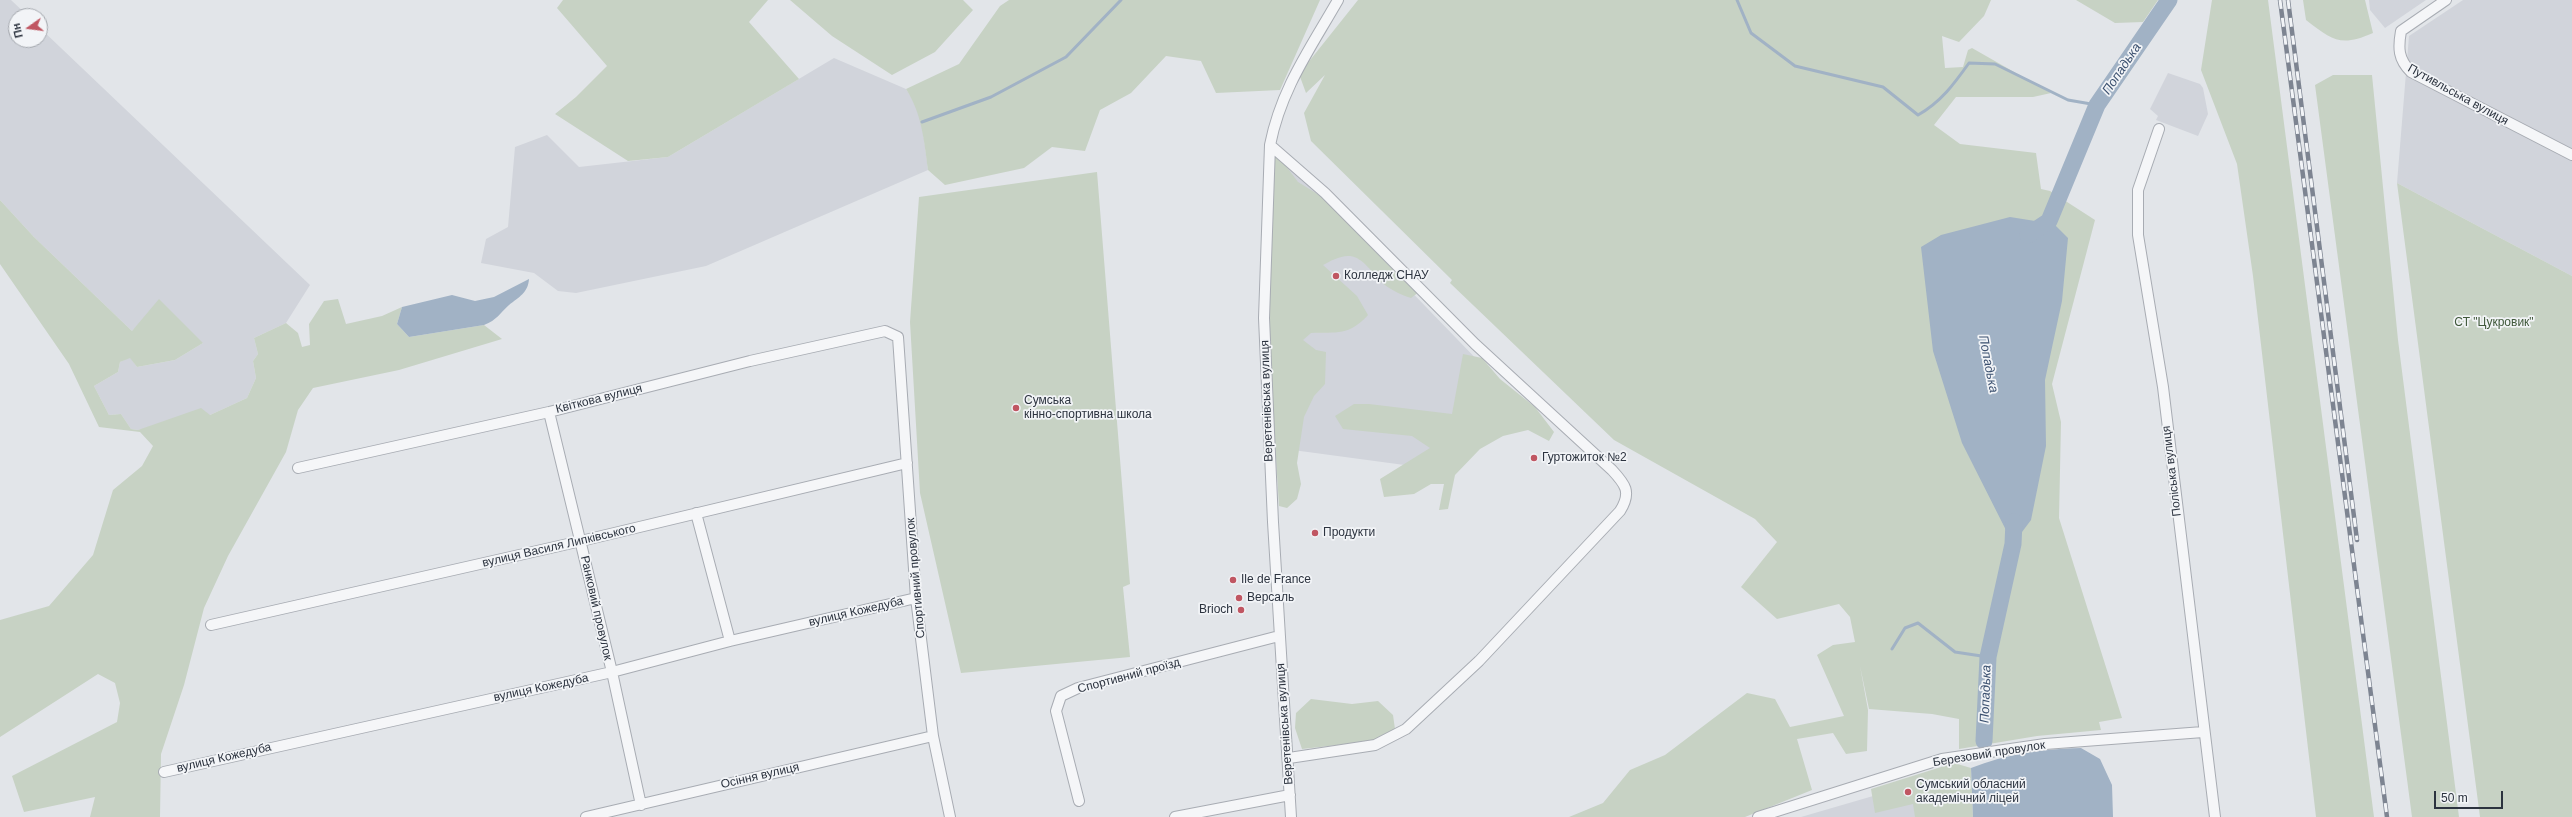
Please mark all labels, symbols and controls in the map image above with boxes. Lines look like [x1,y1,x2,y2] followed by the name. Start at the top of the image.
[8,8,48,48] north arrow
[10,22,25,39] text: Пн
[2099,40,2145,98] water label: Попадька
[2405,61,2511,129] street label: Путивльська вулиця
[1344,269,1429,283] place label: Колледж СНАУ
[1331,271,1341,281] marker: Колледж СНАУ
[2454,316,2534,330] park label: СТ "Цукровик"
[1975,334,2001,394] water label: Попадька
[1258,340,1276,462] street label: Веретенівська вулиця
[554,381,644,417] street label: Квіткова вулиця
[1024,394,1152,422] place label: Сумська кінно-спортивна школа
[1011,403,1021,413] marker: Сумська кінно-спортивна школа
[2159,425,2185,517] street label: Поліська вулиця
[1542,451,1627,465] place label: Гуртожиток №2
[1529,453,1539,463] marker: Гуртожиток №2
[904,517,928,639] street label: Спортивний провулок
[481,521,637,571] street label: вулиця Василя Липківського
[1323,526,1375,540] place label: Продукти
[1310,528,1320,538] marker: Продукти
[577,554,615,662] street label: Ранковий провулок
[1241,573,1311,587] place label: Ile de France
[1228,575,1238,585] marker: Ile de France
[1247,591,1294,605] place label: Версаль
[1234,593,1244,603] marker: Версаль
[807,594,905,630] street label: вулиця Кожедуба
[1199,603,1233,617] place label: Brioch
[1236,605,1246,615] marker: Brioch
[1076,655,1182,697] street label: Спортивний проїзд
[1274,663,1296,785] street label: Веретенівська вулиця
[1977,665,1995,723] water label: Попадька
[492,671,590,705] street label: вулиця Кожедуба
[1932,738,2046,770] street label: Березовий провулок
[175,740,273,776] street label: вулиця Кожедуба
[719,760,801,792] street label: Осіння вулиця
[1916,778,2026,806] place label: Сумський обласний академічний ліцей
[2436,783,2505,809] scale bar
[1903,787,1913,797] marker: Сумський обласний академічний ліцей
[2441,791,2468,805] text: 50 m

